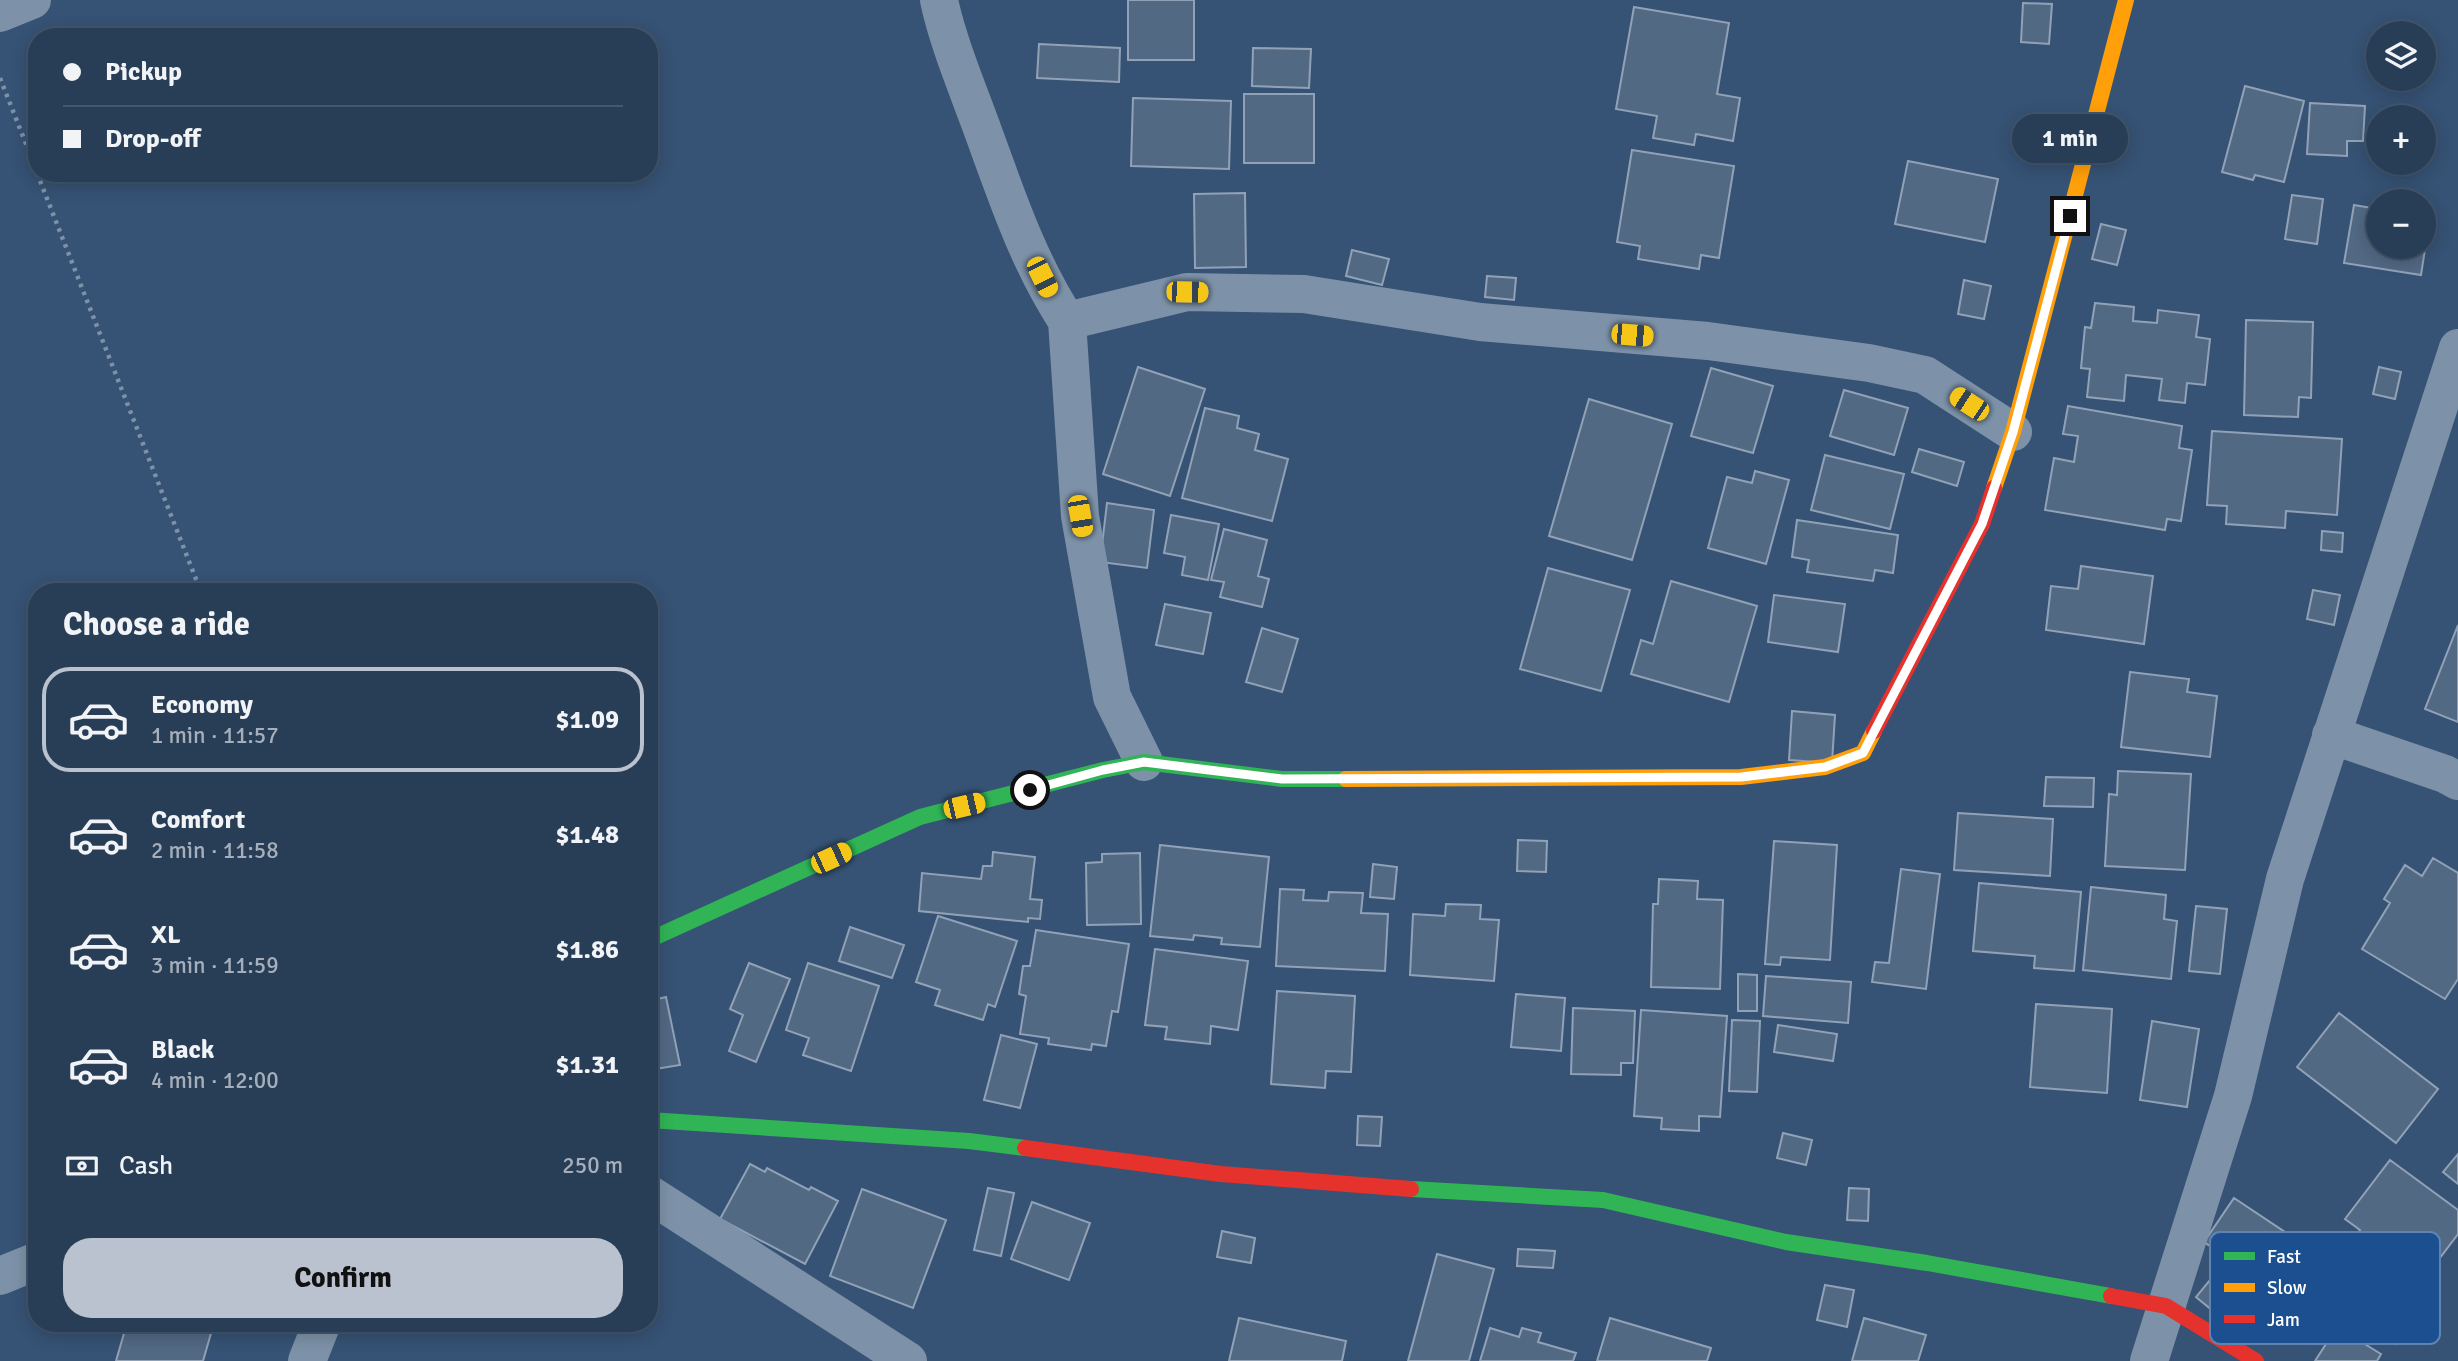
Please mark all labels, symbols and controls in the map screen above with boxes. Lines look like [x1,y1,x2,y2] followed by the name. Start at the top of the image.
[2366,21,2436,259] map controls
[2366,21,2436,91] button: layers
[105,56,182,88] text: Pickup
[2366,105,2436,175] button: +
[2012,114,2128,164] callout: 1 min
[105,123,201,155] text: Drop-off
[2042,124,2098,153] text: 1 min
[2366,189,2436,259] button: −
[2054,200,2086,232] route end
[1024,254,1061,300] car
[1166,281,1209,303] car
[1611,323,1654,347] car
[1946,384,1993,424] car
[1067,493,1094,539] car
[63,605,250,644] text: Choose a ride
[67,688,130,751] icon: car
[151,689,253,721] text: Economy
[555,704,619,736] text: $1.09
[151,721,279,750] text: 1 min · 11:57
[1014,774,1046,806] route start
[942,791,987,821] car
[67,803,130,866] icon: car
[151,804,245,836] text: Comfort
[555,819,619,851] text: $1.48
[151,836,279,865] text: 2 min · 11:58
[808,840,855,876] car
[67,918,130,981] icon: car
[151,919,181,951] text: XL
[555,934,619,966] text: $1.86
[151,951,279,980] text: 3 min · 11:59
[67,1033,130,1096] icon: car
[151,1034,214,1066] text: Black
[555,1049,619,1081] text: $1.31
[151,1066,279,1095] text: 4 min · 12:00
[63,1147,101,1185] icon: cash
[119,1150,173,1182] text: Cash
[562,1151,623,1180] text: 250 m
[2210,1232,2440,1344] legend
[63,1238,623,1318] button: Confirm
[2267,1245,2301,1269] text: Fast
[2267,1276,2307,1300] text: Slow
[2267,1308,2300,1332] text: Jam

